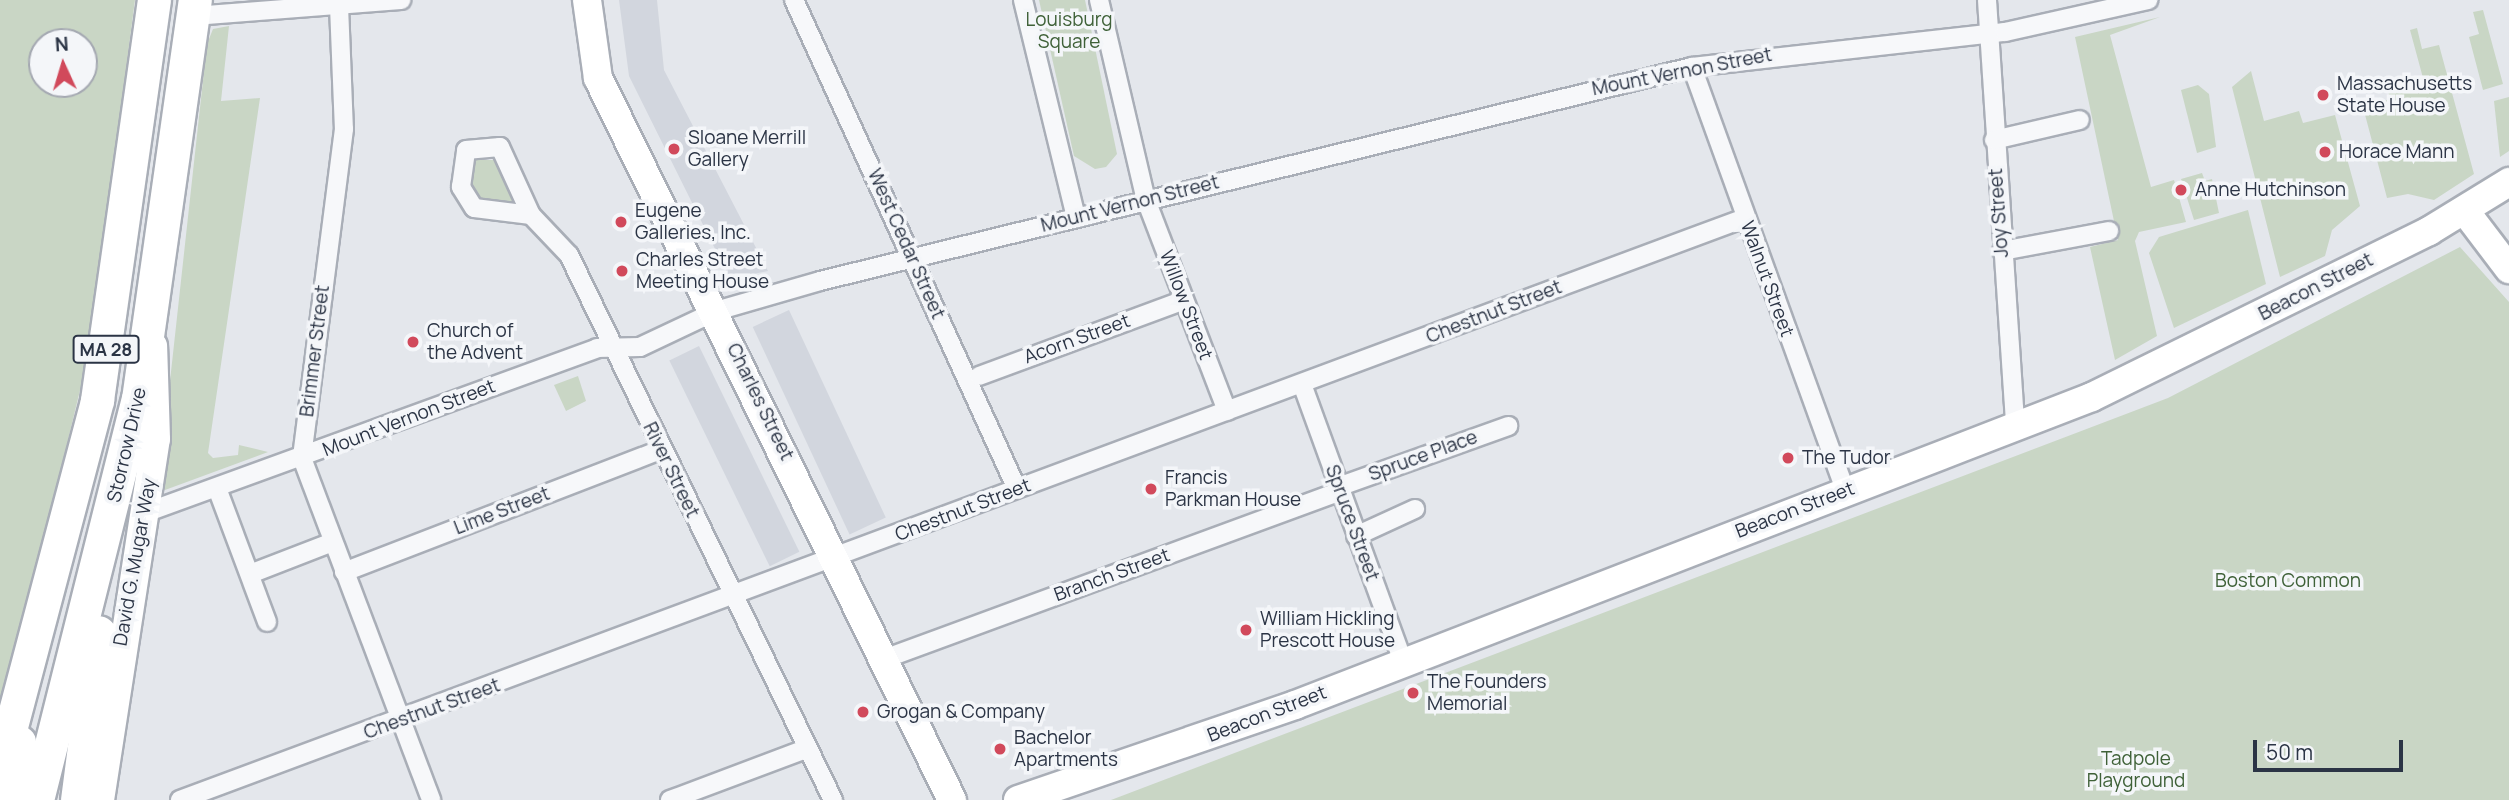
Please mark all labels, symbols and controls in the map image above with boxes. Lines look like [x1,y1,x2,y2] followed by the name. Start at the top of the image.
[1026,9,1112,53] park label: Louisburg Square
[28,28,98,98] north arrow
[54,31,69,57] text: N
[1590,43,1774,101] street label: Mount Vernon Street
[2337,73,2472,117] place label: Massachusetts State House
[2315,87,2331,103] marker: Massachusetts State House
[688,127,806,171] place label: Sloane Merrill Gallery
[666,141,682,157] marker: Sloane Merrill Gallery
[2339,141,2455,163] place label: Horace Mann
[2317,144,2333,160] marker: Horace Mann
[863,165,949,323] street label: West Cedar Street
[1985,168,2013,258] street label: Joy Street
[1039,171,1221,237] street label: Mount Vernon Street
[2195,179,2346,201] place label: Anne Hutchinson
[2173,182,2189,198] marker: Anne Hutchinson
[635,200,751,244] place label: Eugene Galleries, Inc.
[613,214,629,230] marker: Eugene Galleries, Inc.
[1735,218,1799,340] street label: Walnut Street
[1155,247,1217,363] street label: Willow Street
[2255,248,2377,326] street label: Beacon Street
[636,249,769,293] place label: Charles Street Meeting House
[614,263,630,279] marker: Charles Street Meeting House
[1423,276,1565,348] street label: Chestnut Street
[296,284,334,418] street label: Brimmer Street
[1021,309,1133,369] street label: Acorn Street
[427,320,523,364] place label: Church of the Advent
[71,334,141,363] road number: MA 28
[405,334,421,350] marker: Church of the Advent
[722,340,798,464] street label: Charles Street
[320,375,498,461] street label: Mount Vernon Street
[103,385,151,505] street label: Storrow Drive
[638,419,704,521] street label: River Street
[1366,426,1480,486] street label: Spruce Place
[1802,447,1891,469] place label: The Tudor
[1780,450,1796,466] marker: The Tudor
[1320,462,1384,584] street label: Spruce Street
[1165,467,1301,511] place label: Francis Parkman House
[892,474,1034,546] street label: Chestnut Street
[109,476,161,648] street label: David G. Mugar Way
[1732,477,1858,543] street label: Beacon Street
[1143,481,1159,497] marker: Francis Parkman House
[451,482,553,540] street label: Lime Street
[1051,544,1173,606] street label: Branch Street
[2215,570,2361,592] park label: Boston Common
[1260,608,1395,652] place label: William Hickling Prescott House
[1238,622,1254,638] marker: William Hickling Prescott House
[1427,671,1546,715] place label: The Founders Memorial
[361,674,503,744] street label: Chestnut Street
[1204,681,1330,747] street label: Beacon Street
[1405,685,1421,701] marker: The Founders Memorial
[877,701,1045,723] place label: Grogan & Company
[855,704,871,720] marker: Grogan & Company
[2257,726,2408,770] scale bar
[1014,727,1118,771] place label: Bachelor Apartments
[2266,738,2313,766] text: 50 m
[992,741,1008,757] marker: Bachelor Apartments
[2087,748,2185,792] park label: Tadpole Playground

